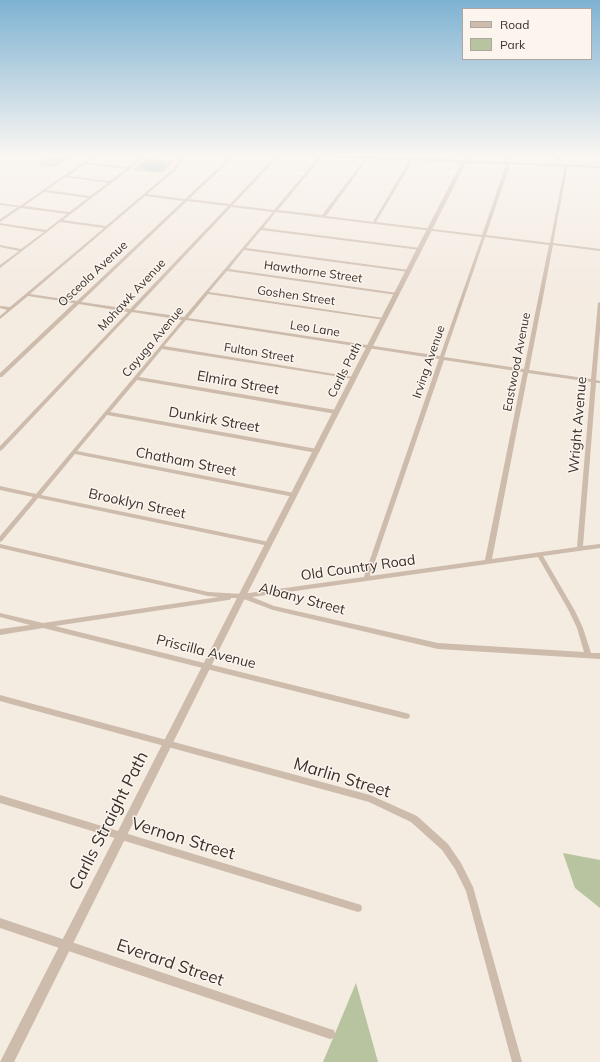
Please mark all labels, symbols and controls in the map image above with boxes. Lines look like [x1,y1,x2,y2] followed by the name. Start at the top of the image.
[462,8,592,60] legend
[500,17,529,32] text: Road
[500,37,525,52] text: Park
[55,238,131,310] street label: Osceola Avenue
[95,256,169,334] street label: Mohawk Avenue
[263,258,363,286] street label: Hawthorne Street
[256,283,336,309] street label: Goshen Street
[119,304,187,380] street label: Cayuga Avenue
[500,311,534,413] street label: Eastwood Avenue
[289,318,341,340] street label: Leo Lane
[410,324,448,400] street label: Irving Avenue
[223,340,295,366] street label: Fulton Street
[325,340,365,400] street label: Carlls Path
[196,368,280,398] street label: Elmira Street
[565,376,591,474] street label: Wright Avenue
[167,404,261,436] street label: Dunkirk Street
[134,444,238,480] street label: Chatham Street
[87,485,187,523] street label: Brooklyn Street
[300,552,416,584] street label: Old Country Road
[257,579,347,619] street label: Albany Street
[154,632,258,672] street label: Priscilla Avenue
[65,748,153,894] street label: Carlls Straight Path
[291,754,393,802] street label: Marlin Street
[129,814,237,864] street label: Vernon Street
[114,935,226,991] street label: Everard Street

